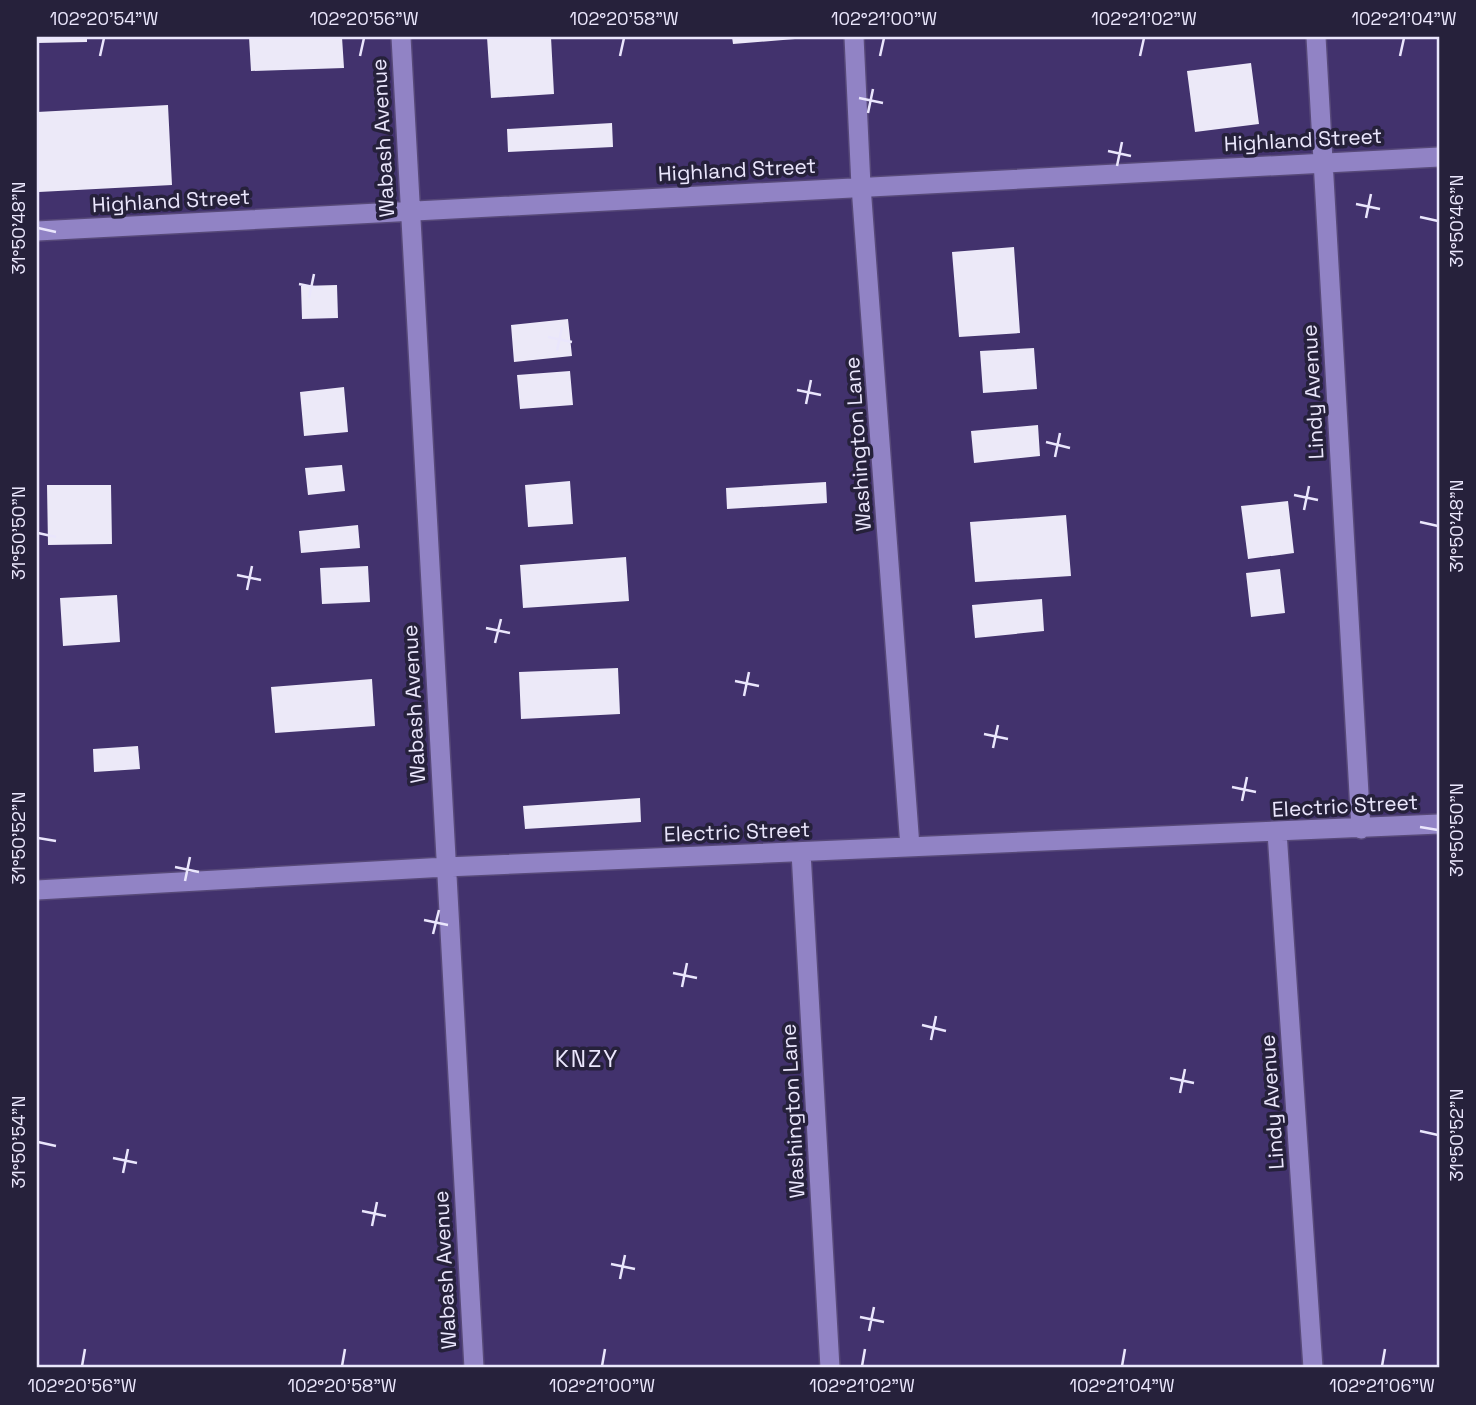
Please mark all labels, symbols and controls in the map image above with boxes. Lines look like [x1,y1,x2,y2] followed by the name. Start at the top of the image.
[50,7,158,30] text: 102°20'54"W
[310,7,419,30] text: 102°20'56"W
[569,7,679,30] text: 102°20'58"W
[831,7,937,30] text: 102°21'00"W
[1091,7,1197,30] text: 102°21'02"W
[1351,7,1457,30] text: 102°21'04"W
[365,58,400,218] street label: Wabash Avenue
[1223,122,1383,157] street label: Highland Street
[657,152,817,187] street label: Highland Street
[1445,175,1468,267] text: 31°50'46"N
[7,181,30,275] text: 31°50'48"N
[91,183,251,218] street label: Highland Street
[1295,324,1330,460] street label: Lindy Avenue
[838,356,877,532] street label: Washington Lane
[1445,479,1468,573] text: 31°50'48"N
[7,486,30,580] text: 31°50'50"N
[396,624,431,784] street label: Wabash Avenue
[1445,783,1468,877] text: 31°50'50"N
[1271,788,1419,823] street label: Electric Street
[7,792,30,884] text: 31°50'52"N
[663,815,811,848] street label: Electric Street
[774,1023,811,1199] street label: Washington Lane
[1253,1034,1290,1170] street label: Lindy Avenue
[555,1044,619,1074] district label: KNZY
[1445,1089,1468,1181] text: 31°50'52"N
[7,1096,30,1188] text: 31°50'54"N
[427,1190,462,1350] street label: Wabash Avenue
[28,1374,137,1397] text: 102°20'56"W
[287,1374,397,1397] text: 102°20'58"W
[549,1374,655,1397] text: 102°21'00"W
[809,1374,915,1397] text: 102°21'02"W
[1069,1374,1175,1397] text: 102°21'04"W
[1329,1374,1435,1397] text: 102°21'06"W

